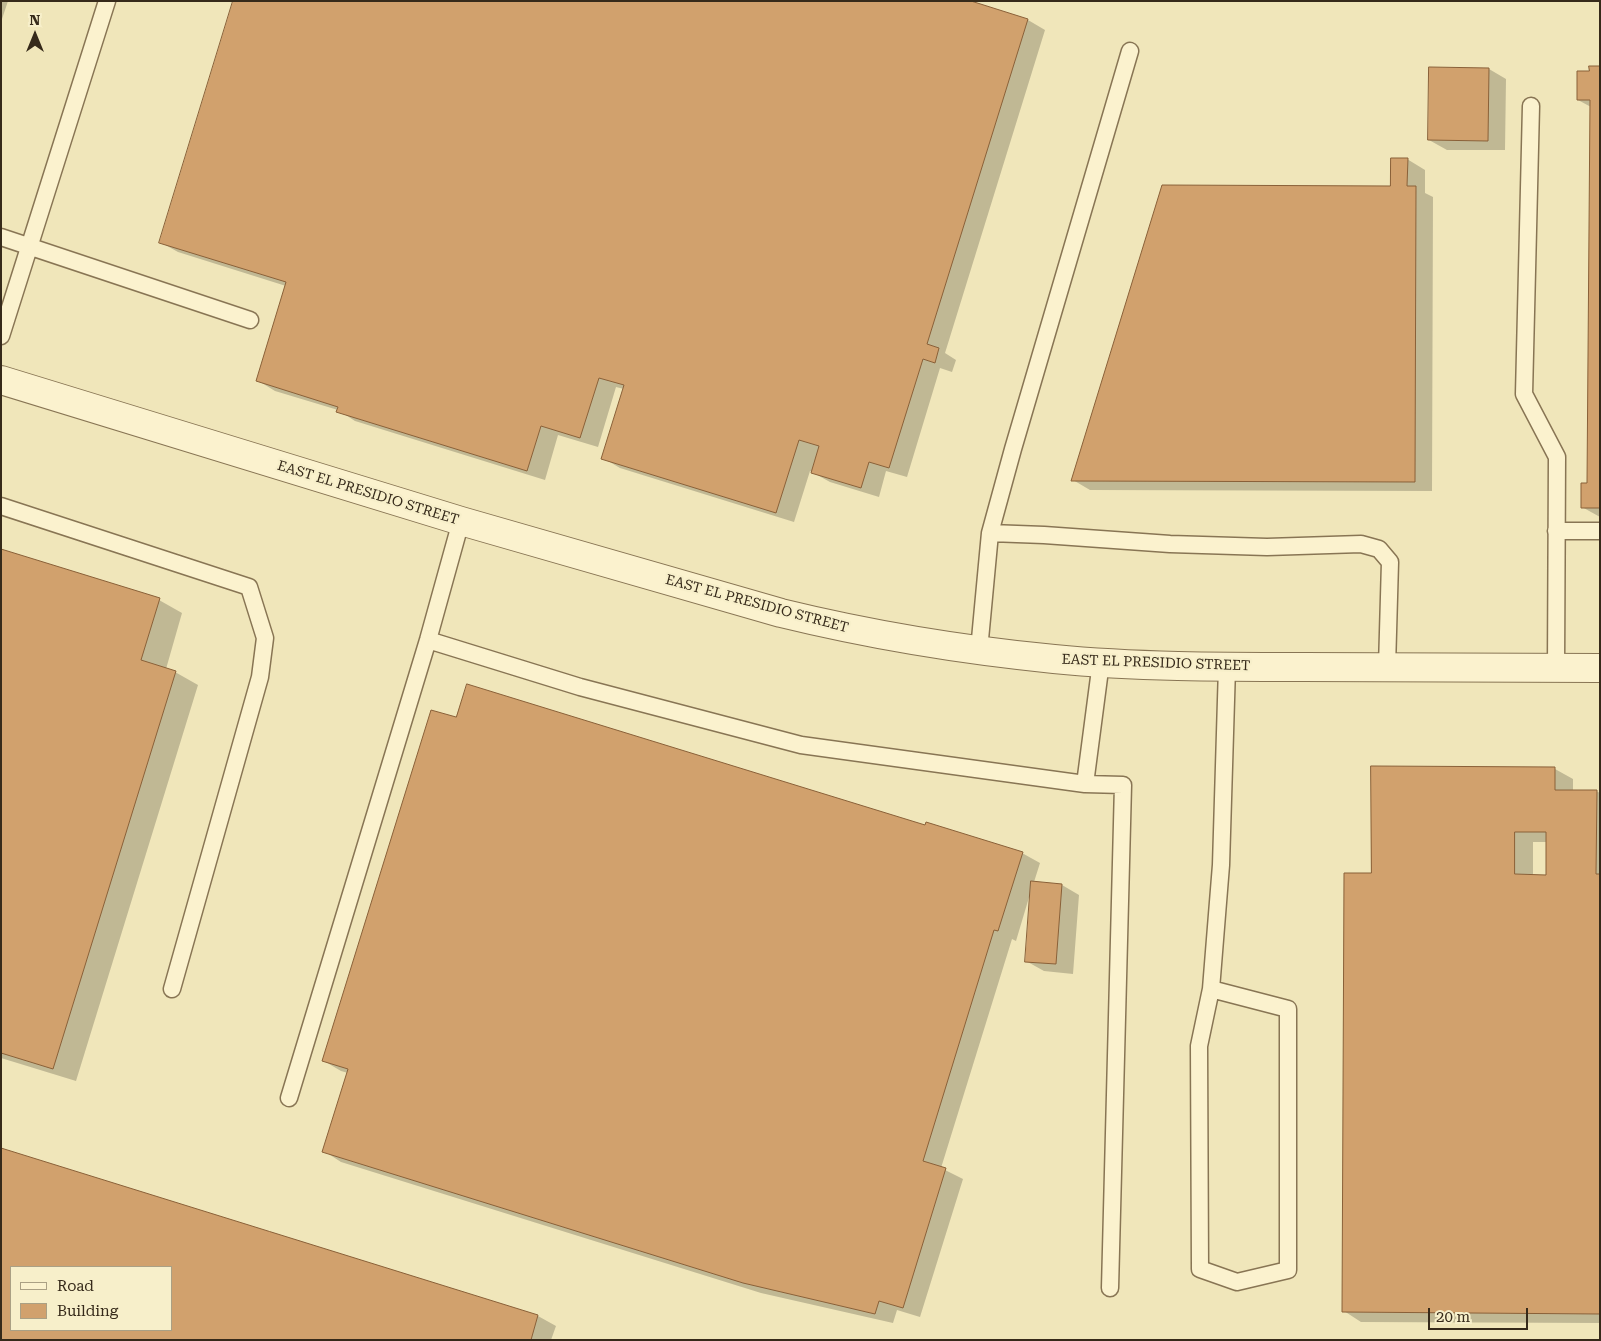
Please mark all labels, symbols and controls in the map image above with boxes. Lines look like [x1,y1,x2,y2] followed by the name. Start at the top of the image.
[10,10,60,60] north arrow
[30,12,40,28] text: N
[275,457,461,529] street label: EAST EL PRESIDIO STREET
[664,571,850,637] street label: EAST EL PRESIDIO STREET
[1061,651,1251,675] street label: EAST EL PRESIDIO STREET
[10,1266,172,1331] legend
[57,1277,94,1295] text: Road
[1431,1298,1531,1330] scale bar
[57,1302,118,1320] text: Building
[1436,1308,1470,1326] text: 20 m

